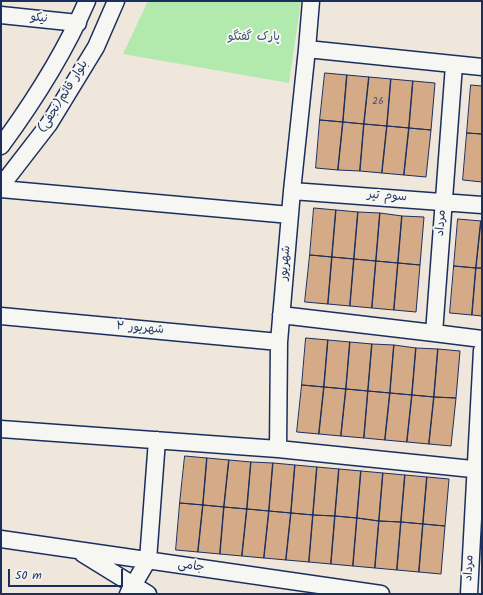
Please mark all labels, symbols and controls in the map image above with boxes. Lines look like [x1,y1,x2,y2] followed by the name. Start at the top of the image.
[30,11,48,27] street label: نیکو
[228,31,280,45] park label: پارک گفتگو
[36,58,92,136] street label: بلوار قائم(نجفی)
[372,96,384,108] house number: 26
[367,188,407,206] street label: سوم تیر
[434,209,450,237] street label: مرداد
[277,245,295,281] street label: شهریور
[116,320,164,338] street label: شهریور ۲
[462,554,478,582] street label: مرداد
[177,558,205,576] street label: جامی
[10,561,125,587] scale bar
[15,566,42,585] text: 50 m

